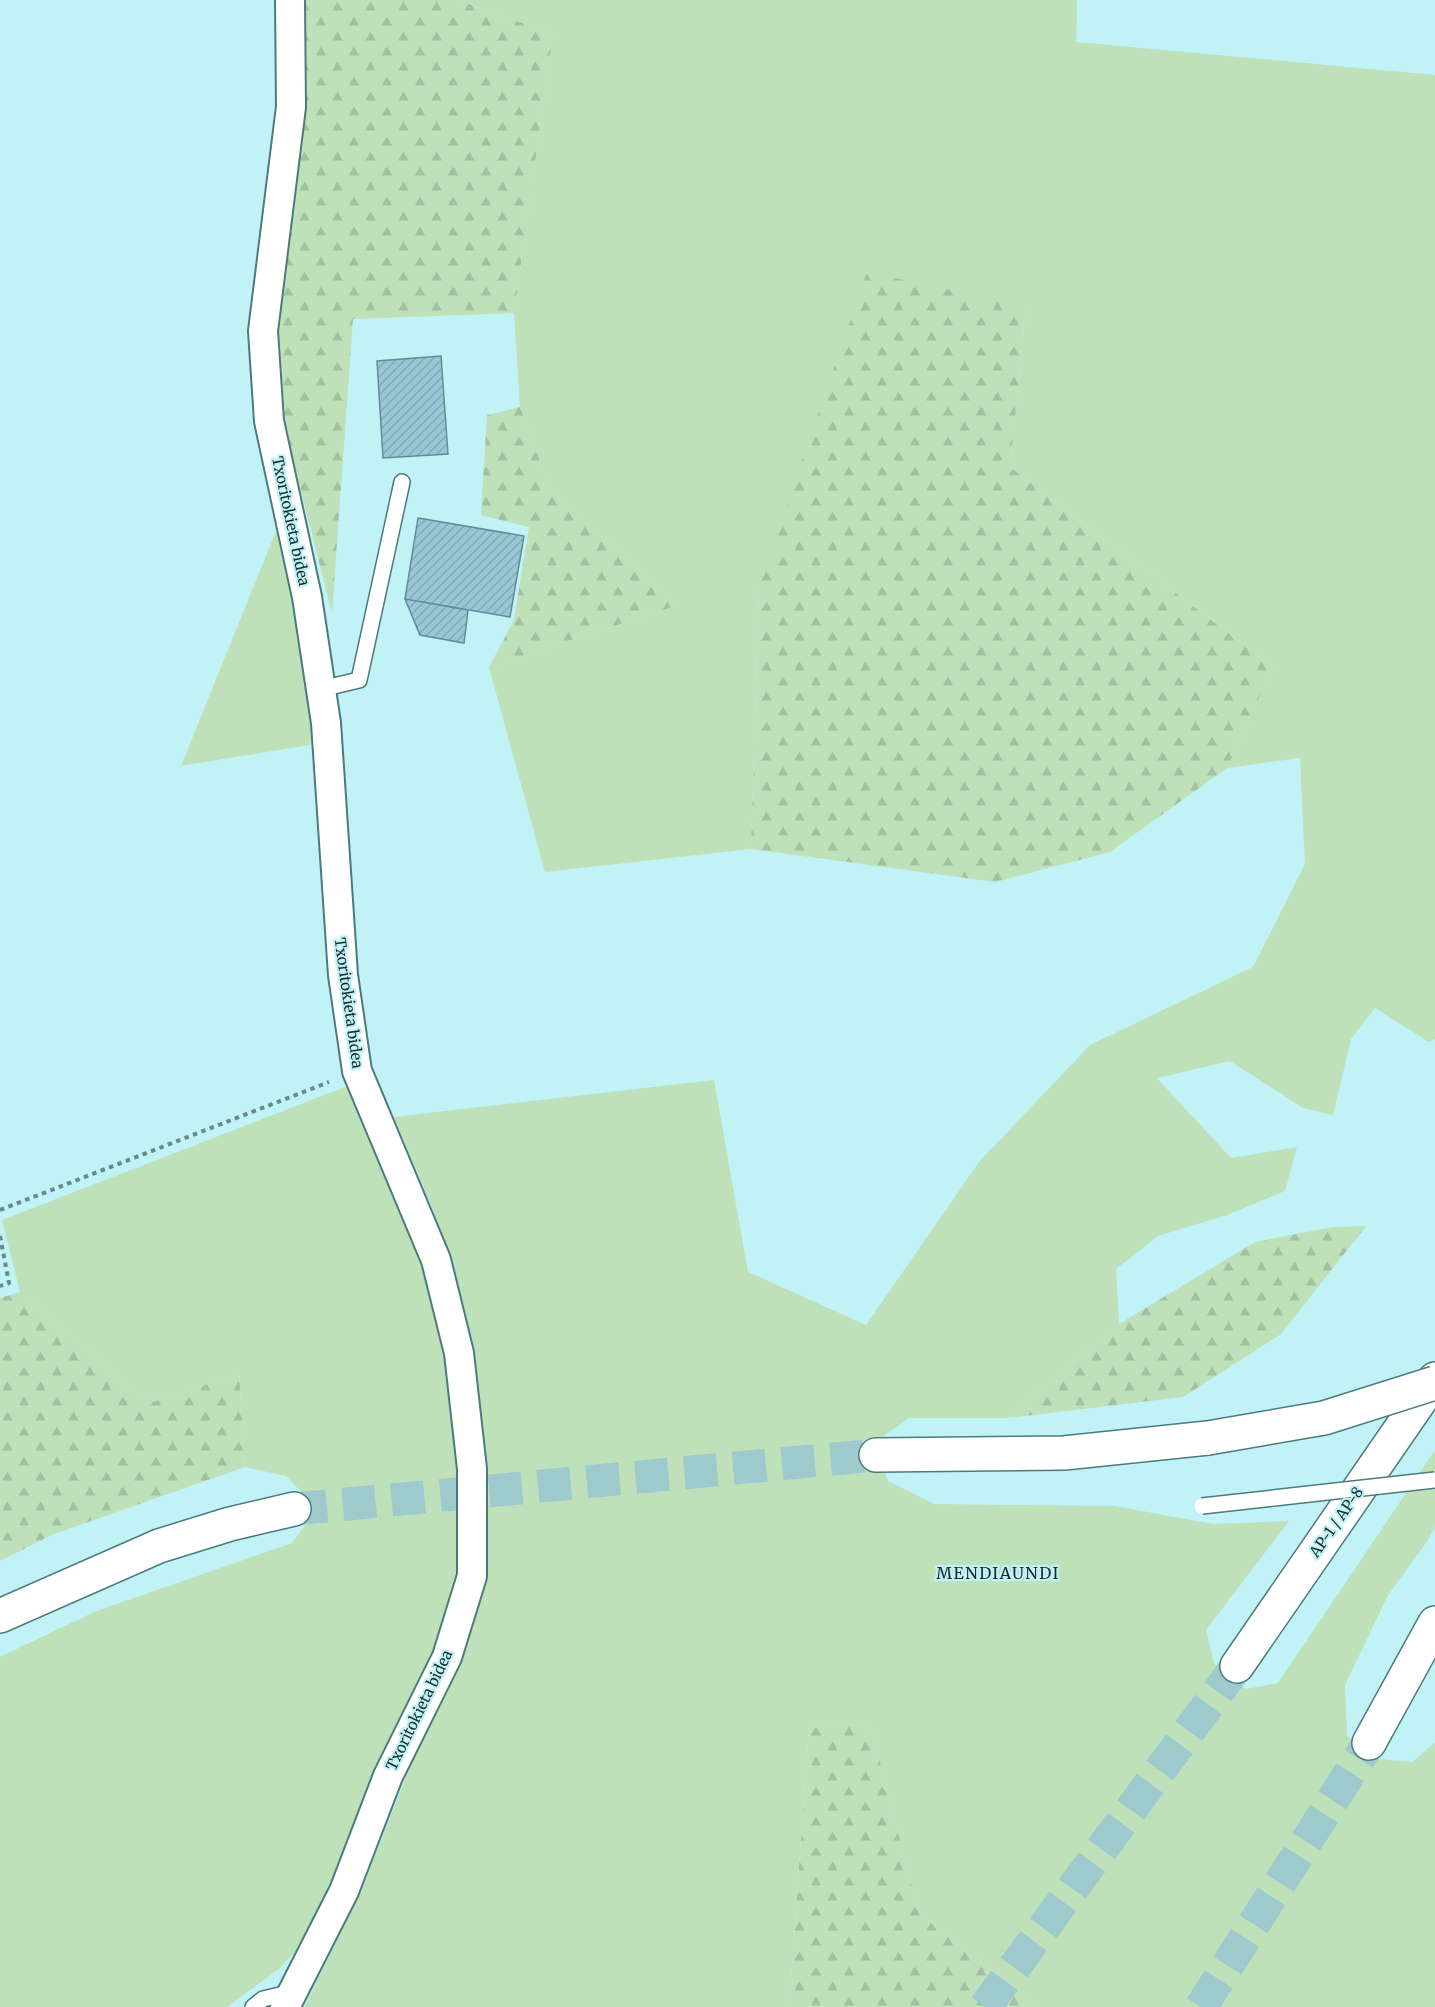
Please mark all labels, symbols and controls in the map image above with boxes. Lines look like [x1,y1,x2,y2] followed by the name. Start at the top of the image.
[268,455,314,587] street label: Txoritokieta bidea
[330,936,368,1070] street label: Txoritokieta bidea
[1304,1483,1367,1562] street label: AP-1 / AP-8
[936,1563,1060,1583] district label: MENDIAUNDI
[382,1647,456,1773] street label: Txoritokieta bidea

